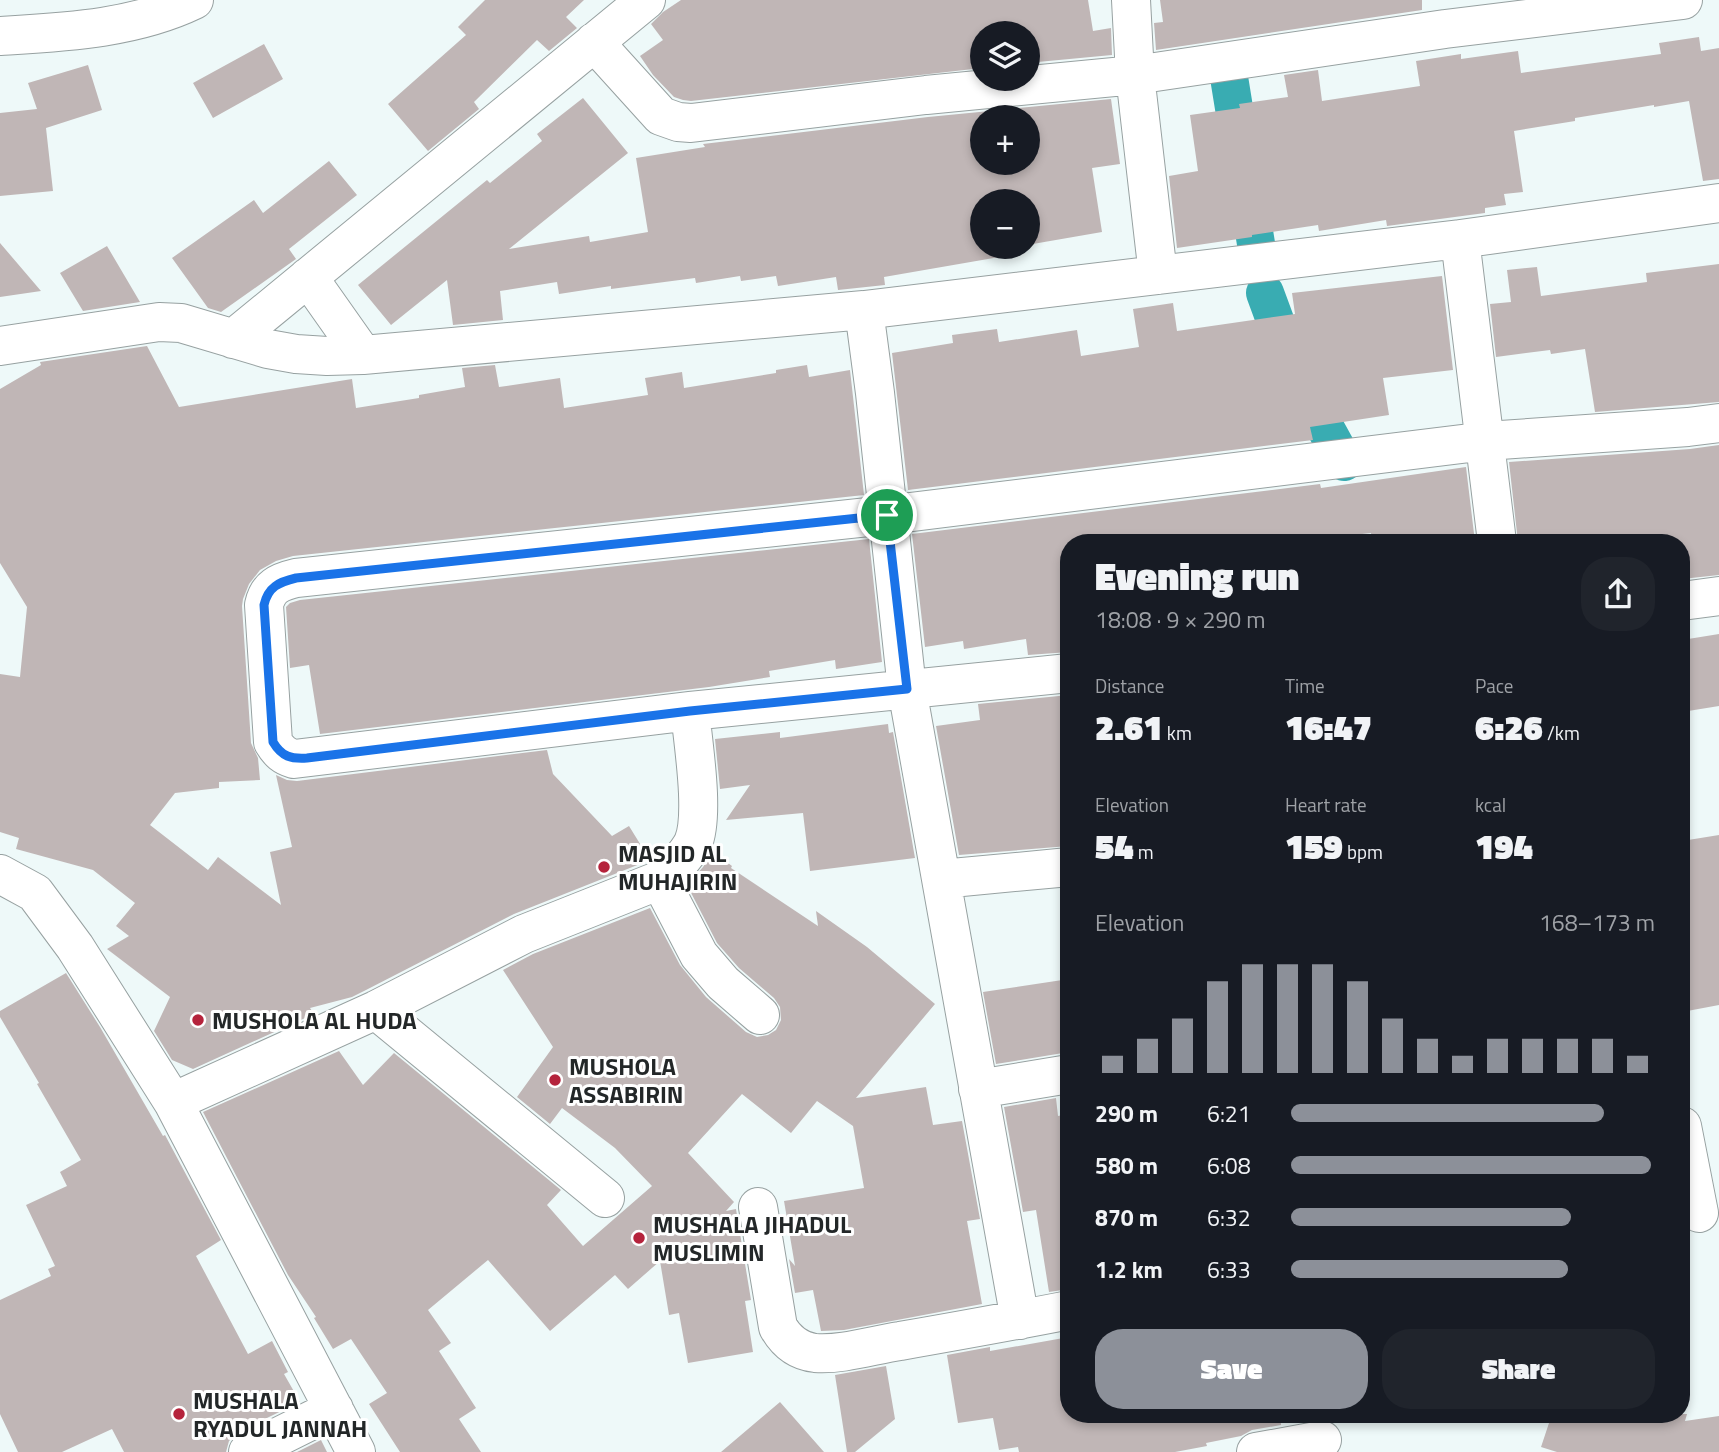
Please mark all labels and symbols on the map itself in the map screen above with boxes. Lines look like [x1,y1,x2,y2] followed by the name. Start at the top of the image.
[857,485,917,545] pin
[618,835,737,899] place label: MASJID AL MUHAJIRIN
[596,859,612,875] marker: MASJID AL MUHAJIRIN
[212,1002,417,1038] place label: MUSHOLA AL HUDA
[190,1012,206,1028] marker: MUSHOLA AL HUDA
[569,1048,684,1112] place label: MUSHOLA ASSABIRIN
[547,1072,563,1088] marker: MUSHOLA ASSABIRIN
[653,1206,852,1270] place label: MUSHALA JIHADUL MUSLIMIN
[631,1230,647,1246] marker: MUSHALA JIHADUL MUSLIMIN
[193,1382,367,1446] place label: MUSHALA RYADUL JANNAH
[171,1406,187,1422] marker: MUSHALA RYADUL JANNAH

